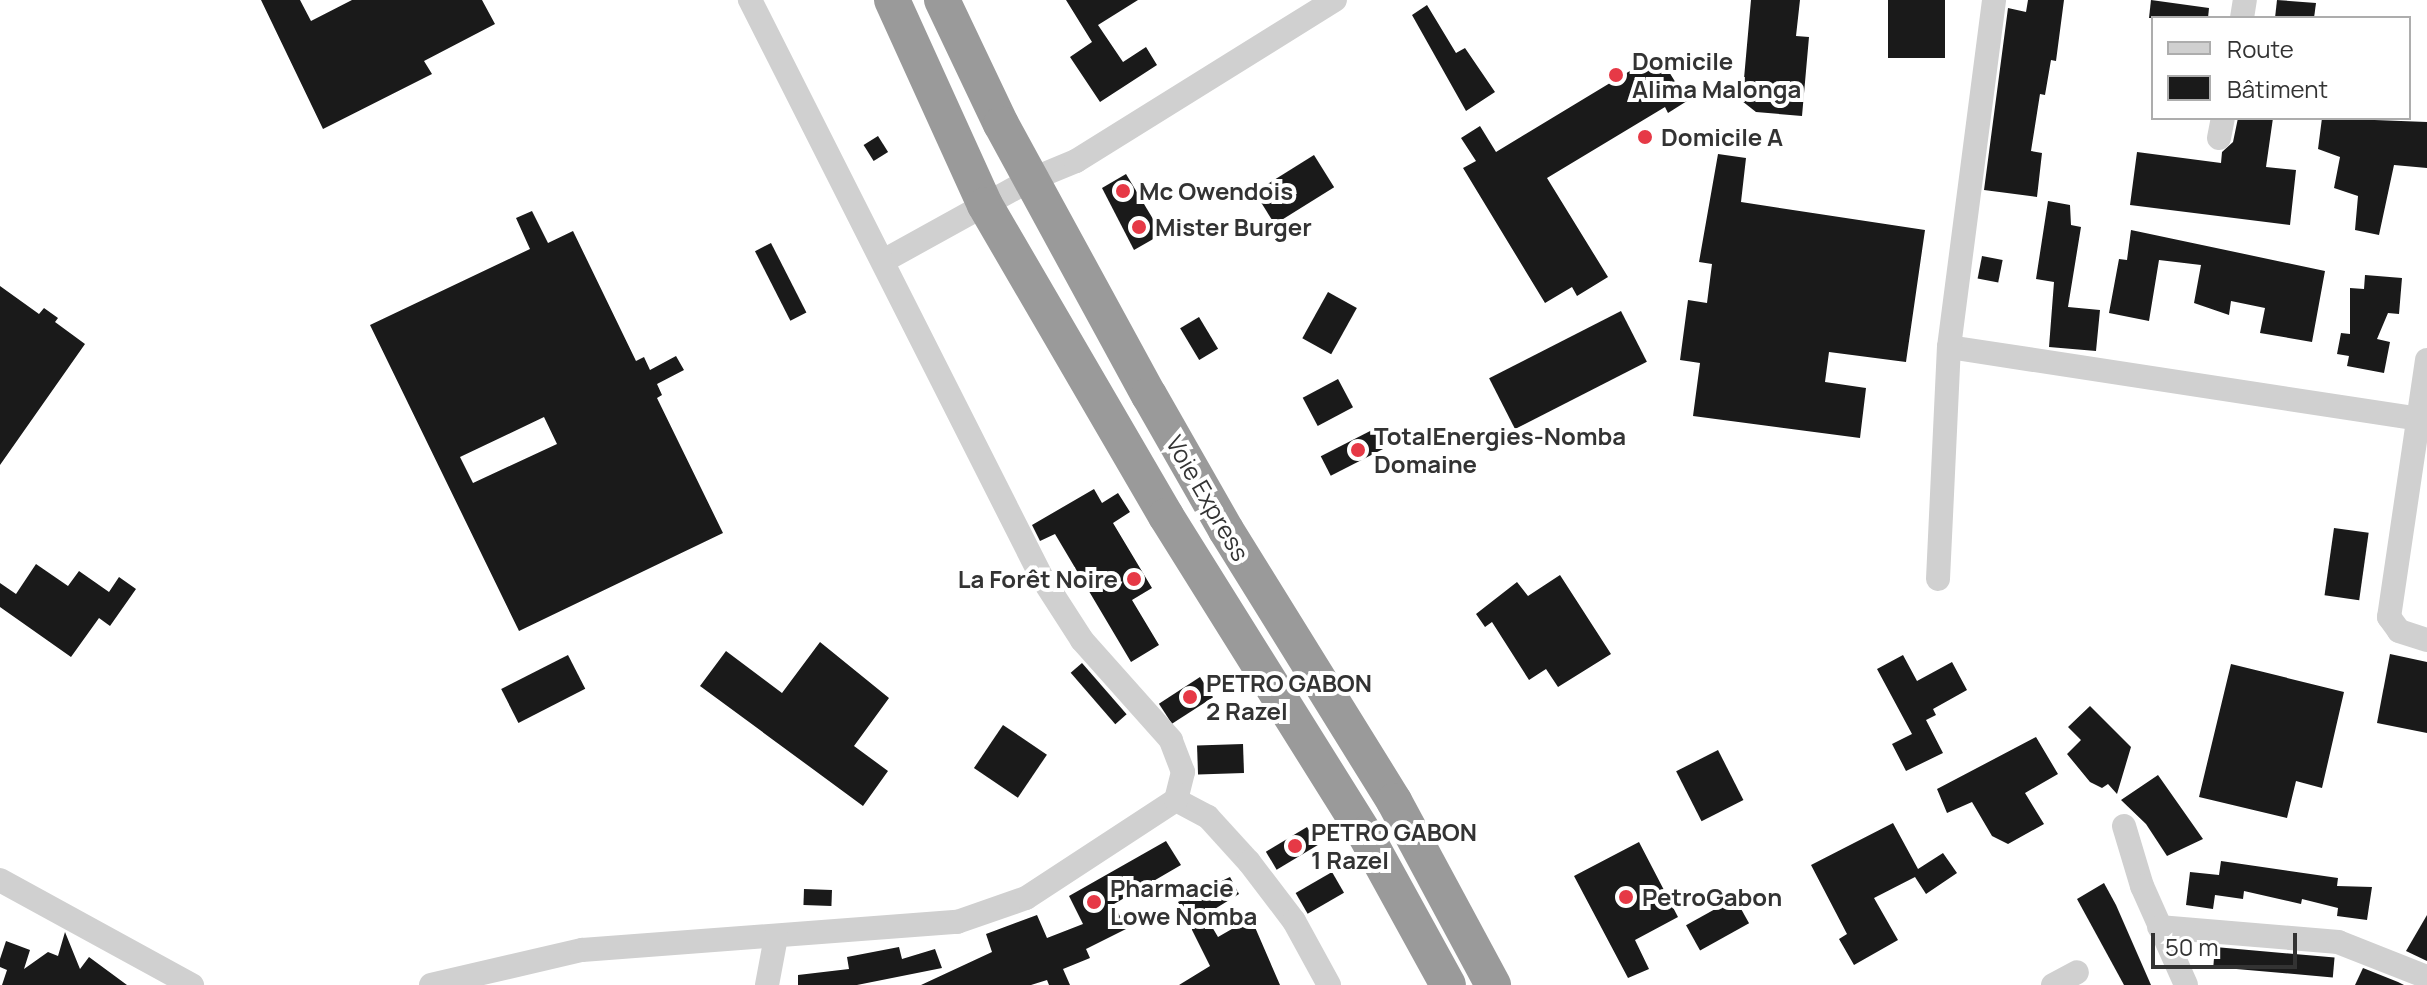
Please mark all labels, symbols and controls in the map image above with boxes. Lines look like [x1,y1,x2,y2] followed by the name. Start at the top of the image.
[2151,16,2411,120] legend
[2227,32,2294,65] text: Route
[1632,47,1801,103] place label: Domicile Alima Malonga
[1607,66,1625,84] marker: Domicile Alima Malonga
[2227,72,2328,105] text: Bâtiment
[1661,123,1783,151] place label: Domicile A
[1636,128,1654,146] marker: Domicile A
[1139,177,1293,205] place label: Mc Owendois
[1114,182,1132,200] marker: Mc Owendois
[1155,213,1312,241] place label: Mister Burger
[1130,218,1148,236] marker: Mister Burger
[1374,422,1626,478] place label: TotalEnergies-Nomba Domaine
[1161,430,1255,566] street label: Voie Express
[1349,441,1367,459] marker: TotalEnergies-Nomba Domaine
[958,565,1118,593] place label: La Forêt Noire
[1125,570,1143,588] marker: La Forêt Noire
[1206,669,1372,725] place label: PETRO GABON 2 Razel
[1181,688,1199,706] marker: PETRO GABON 2 Razel
[1311,818,1477,874] place label: PETRO GABON 1 Razel
[1286,837,1304,855] marker: PETRO GABON 1 Razel
[1110,874,1257,930] place label: Pharmacie Lowe Nomba
[1642,883,1782,911] place label: PetroGabon
[1617,888,1635,906] marker: PetroGabon
[1085,893,1103,911] marker: Pharmacie Lowe Nomba
[2155,917,2301,967] scale bar
[2165,930,2219,963] text: 50 m

